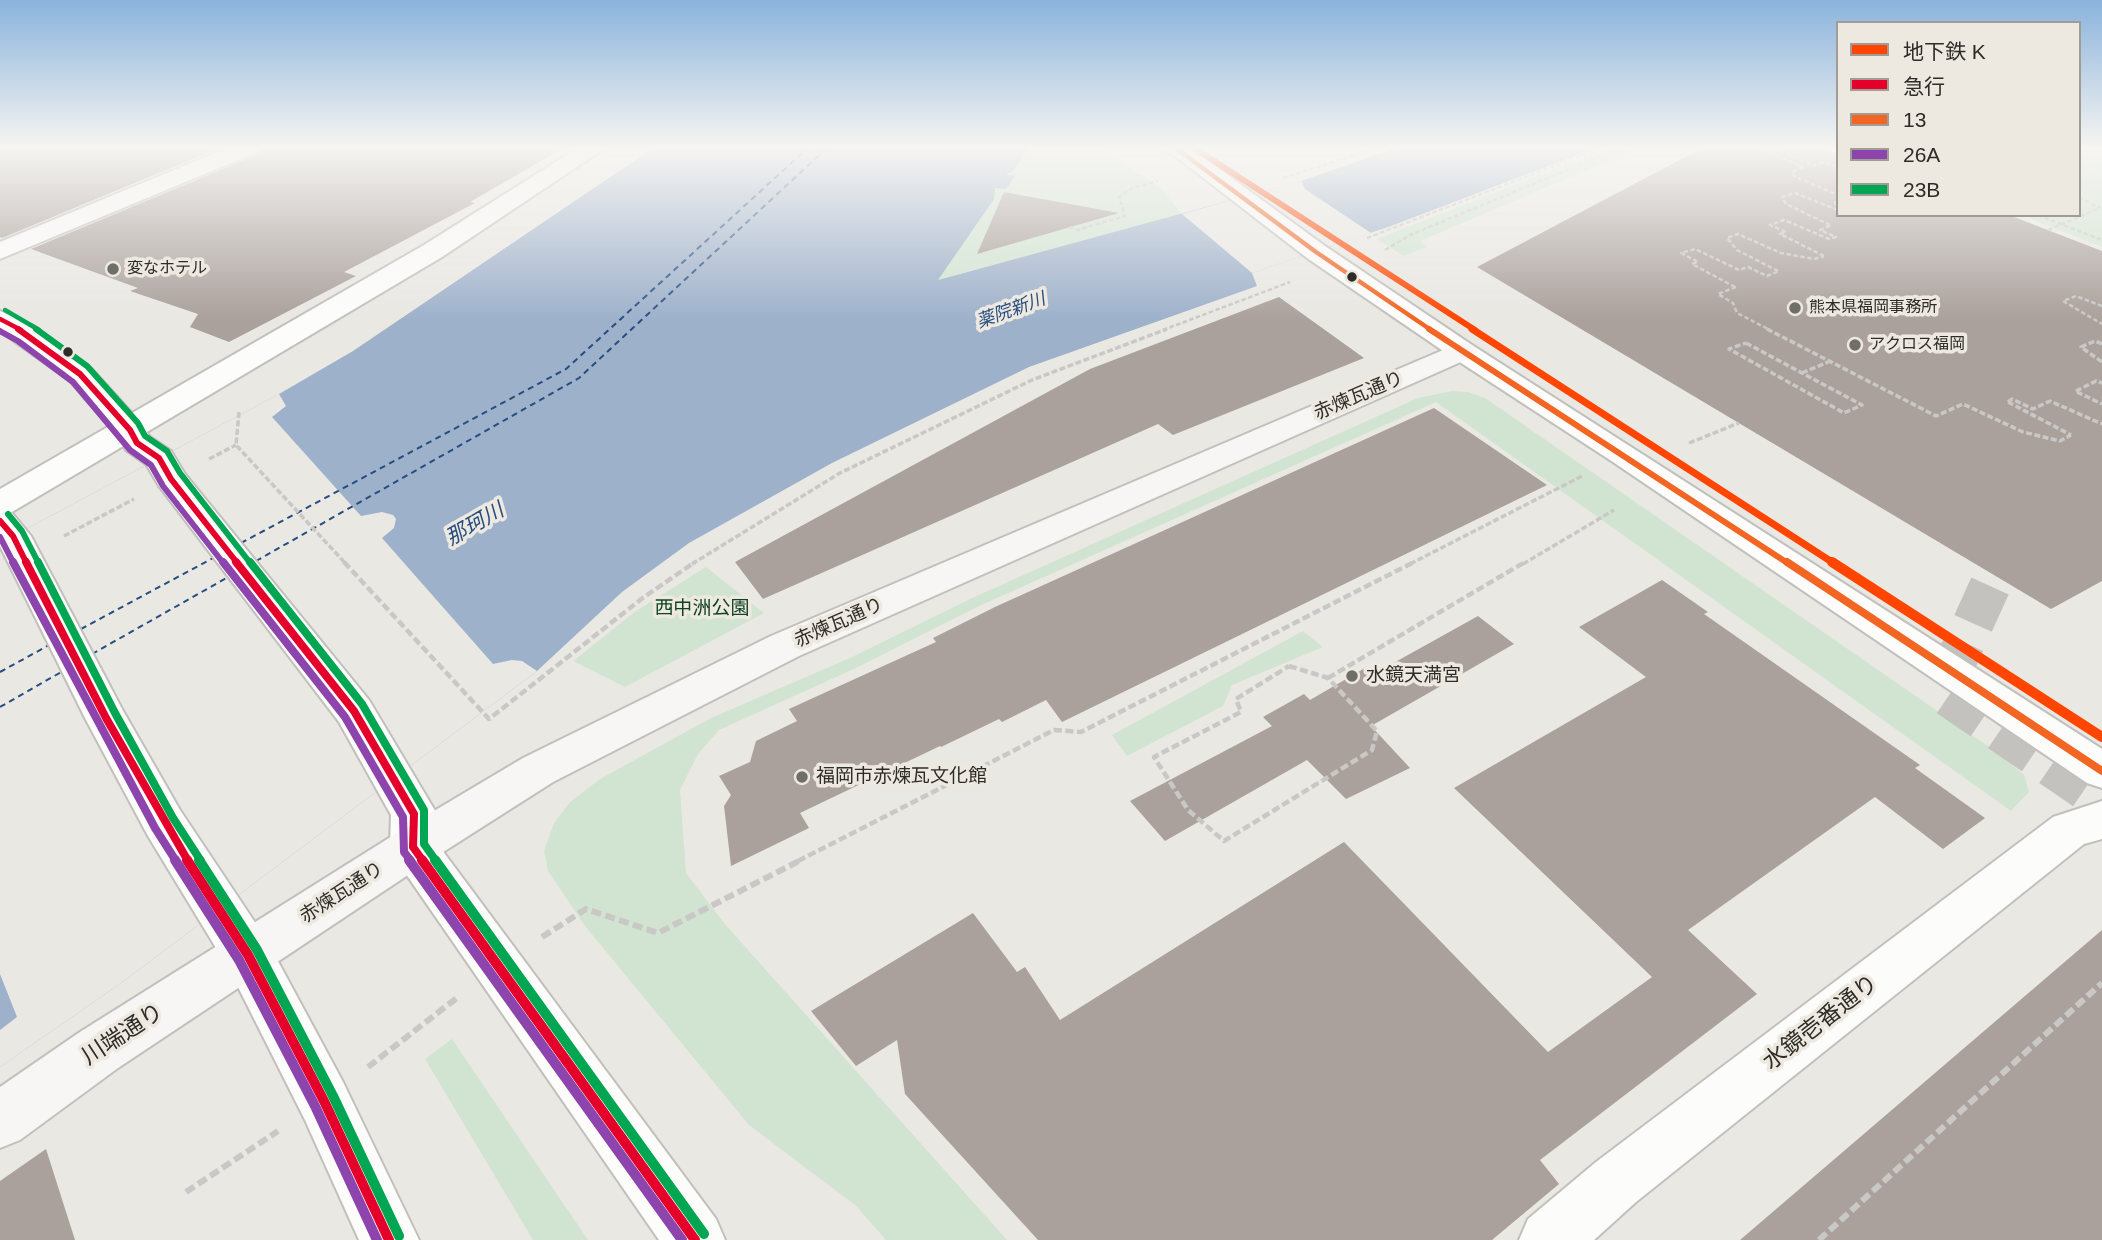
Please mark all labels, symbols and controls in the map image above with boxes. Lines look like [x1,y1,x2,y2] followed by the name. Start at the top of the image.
[1836,21,2081,217] legend
[1903,40,1986,63] text: 地下鉄 K
[1903,75,1945,98] text: 急行
[1903,108,1926,131] text: 13
[1903,143,1940,166] text: 26A
[1903,178,1940,201] text: 23B
[127,259,207,279] place label: 変なホテル
[105,261,121,277] marker: 変なホテル
[1345,270,1359,284] unlabelled marker
[973,289,1049,333] water label: 薬院新川
[1809,298,1937,318] place label: 熊本県福岡事務所
[1787,300,1803,316] marker: 熊本県福岡事務所
[1869,335,1965,355] place label: アクロス福岡
[1847,337,1863,353] marker: アクロス福岡
[61,345,75,359] unlabelled marker
[1311,367,1407,425] street label: 赤煉瓦通り
[441,498,509,552] water label: 那珂川
[791,593,887,653] street label: 赤煉瓦通り
[655,598,749,620] park label: 西中洲公園
[1366,665,1461,687] place label: 水鏡天満宮
[1344,668,1360,684] marker: 水鏡天満宮
[816,766,987,788] place label: 福岡市赤煉瓦文化館
[794,769,810,785] marker: 福岡市赤煉瓦文化館
[296,858,388,928] street label: 赤煉瓦通り
[1758,970,1884,1076] street label: 水鏡壱番通り
[77,998,169,1072] street label: 川端通り

